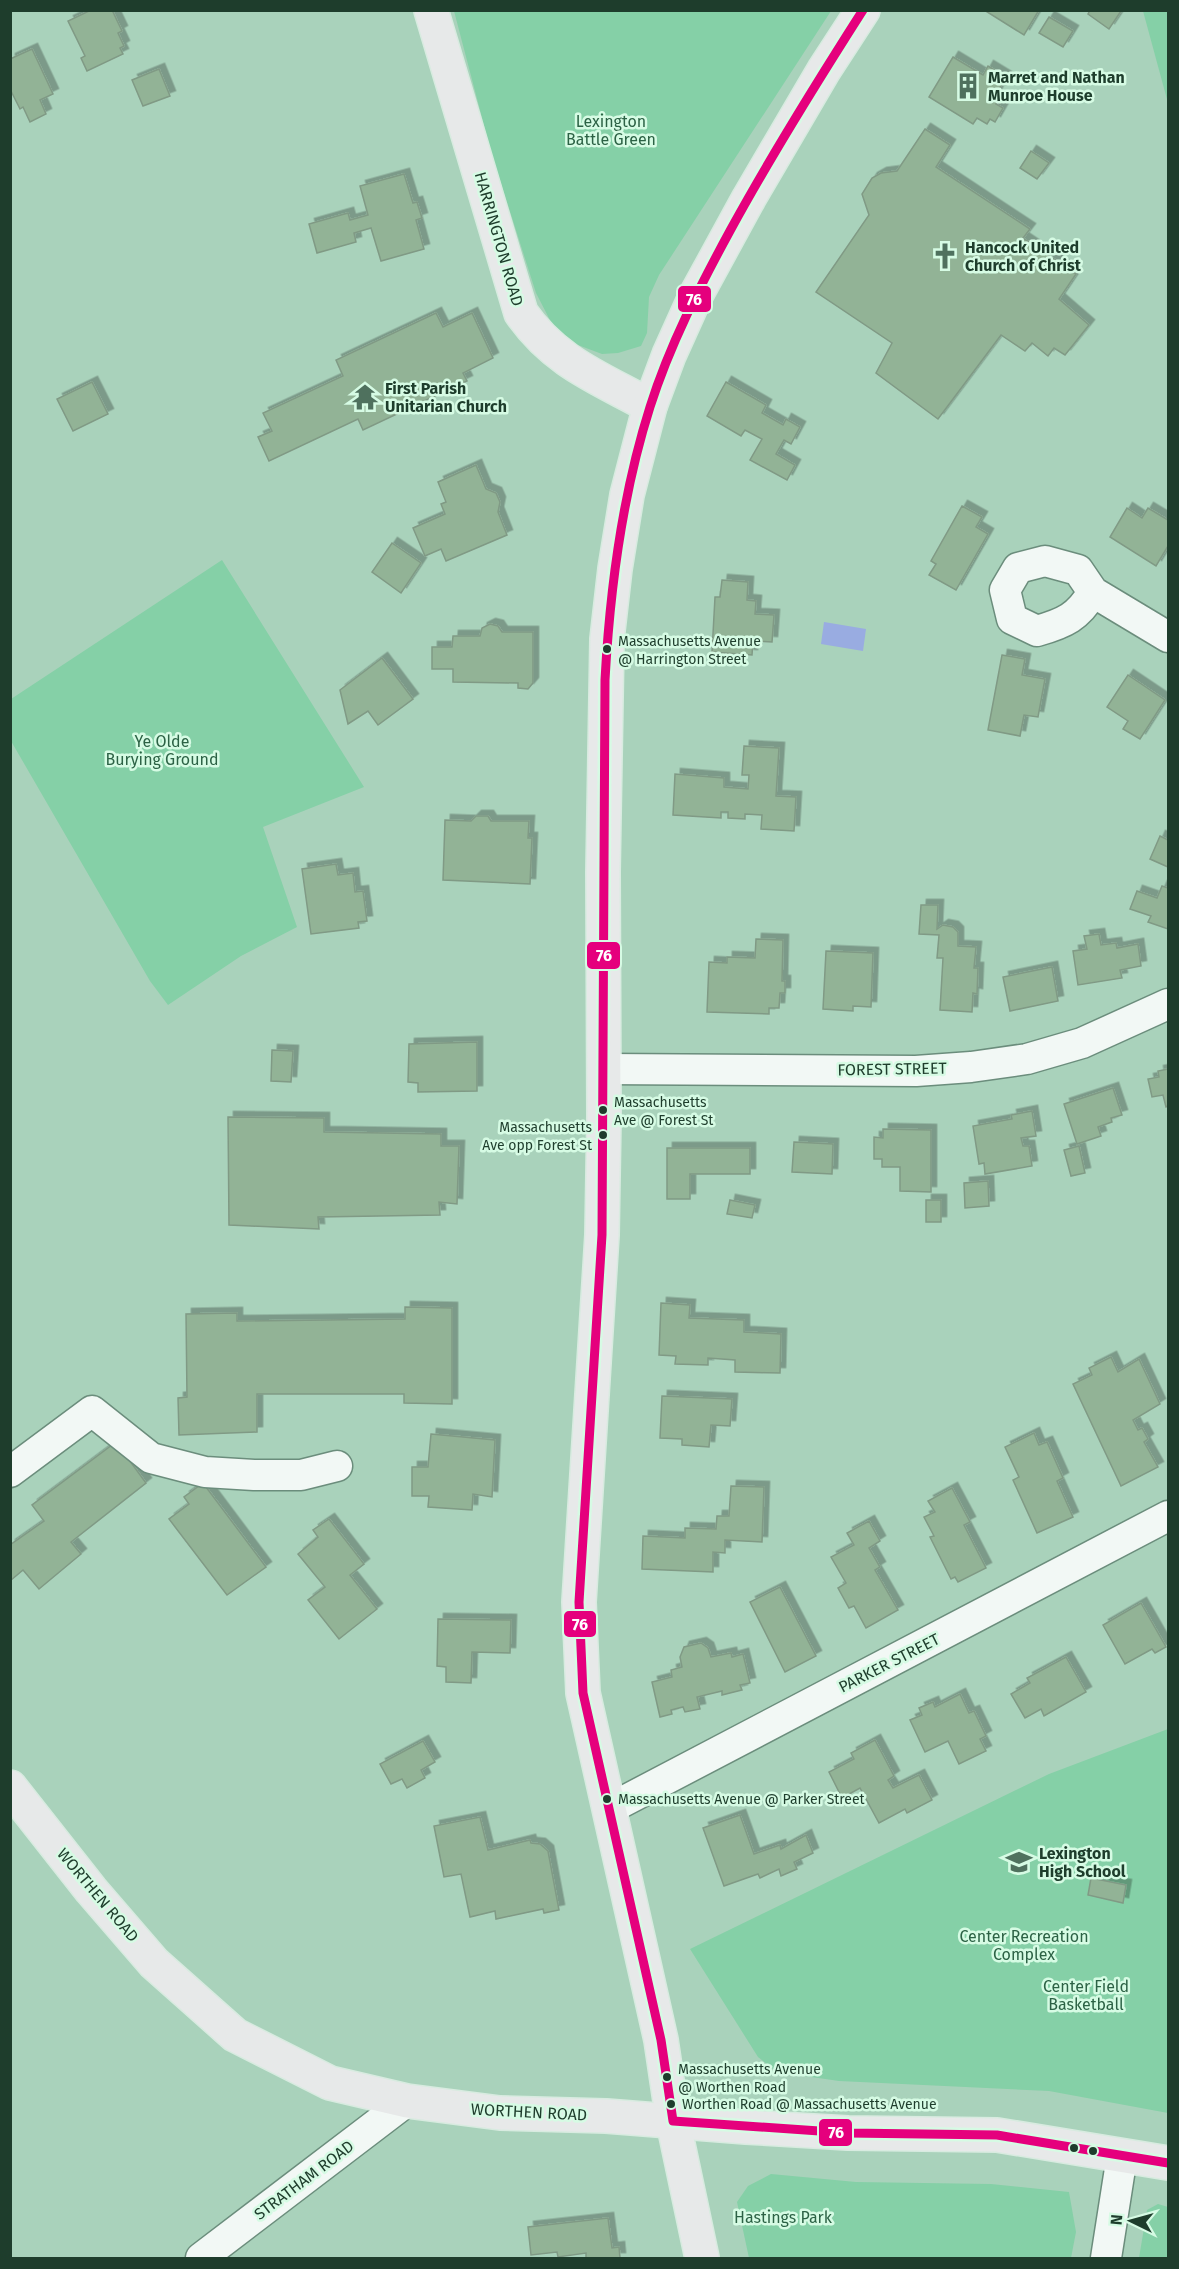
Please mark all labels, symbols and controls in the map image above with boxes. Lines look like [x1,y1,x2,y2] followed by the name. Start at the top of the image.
[988,68,1125,105] place label: Marret and Nathan Munroe House
[953,71,983,101] building icon: Marret and Nathan Munroe House
[566,112,656,149] park label: Lexington Battle Green
[471,170,527,308] street label: HARRINGTON ROAD
[965,238,1082,275] place label: Hancock United Church of Christ
[930,241,960,271] church icon: Hancock United Church of Christ
[677,285,712,313] line badge: 76
[686,290,702,309] text: 76
[385,379,507,416] place label: First Parish Unitarian Church
[350,382,380,412] temple icon: First Parish Unitarian Church
[618,633,761,668] place label: Massachusetts Avenue @ Harrington Street
[601,643,613,655] marker: Massachusetts Avenue @ Harrington Street
[106,732,218,769] park label: Ye Olde Burying Ground
[586,941,621,970] line badge: 76
[596,946,612,965] text: 76
[837,1059,948,1079] street label: FOREST STREET
[614,1094,714,1129] place label: Massachusetts Ave @ Forest St
[597,1104,609,1116] marker: Massachusetts Ave @ Forest St
[482,1119,593,1154] place label: Massachusetts Ave opp Forest St
[597,1129,609,1141] marker: Massachusetts Ave opp Forest St
[563,1610,597,1638] line badge: 76
[572,1615,588,1634] text: 76
[835,1629,943,1697] street label: PARKER STREET
[618,1791,866,1808] place label: Massachusetts Avenue @ Parker Street
[601,1793,613,1805] marker: Massachusetts Avenue @ Parker Street
[53,1844,143,1946] street label: WORTHEN ROAD
[1039,1844,1126,1881] place label: Lexington High School
[1004,1847,1034,1877] school or university icon: Lexington High School
[959,1927,1089,1964] park label: Center Recreation Complex
[1043,1977,1129,2014] park label: Center Field Basketball
[678,2061,821,2096] place label: Massachusetts Avenue @ Worthen Road
[661,2071,673,2083] marker: Massachusetts Avenue @ Worthen Road
[682,2096,937,2113] place label: Worthen Road @ Massachusetts Avenue
[665,2098,677,2110] marker: Worthen Road @ Massachusetts Avenue
[470,2099,588,2125] street label: WORTHEN ROAD
[818,2118,853,2147] line badge: 76
[828,2123,844,2142] text: 76
[251,2136,357,2224] street label: STRATHAM ROAD
[1068,2142,1080,2154] unlabelled marker
[1087,2145,1099,2157] unlabelled marker
[1101,2191,1161,2251] north arrow
[734,2208,833,2227] park label: Hastings Park
[1107,2214,1126,2226] text: N

